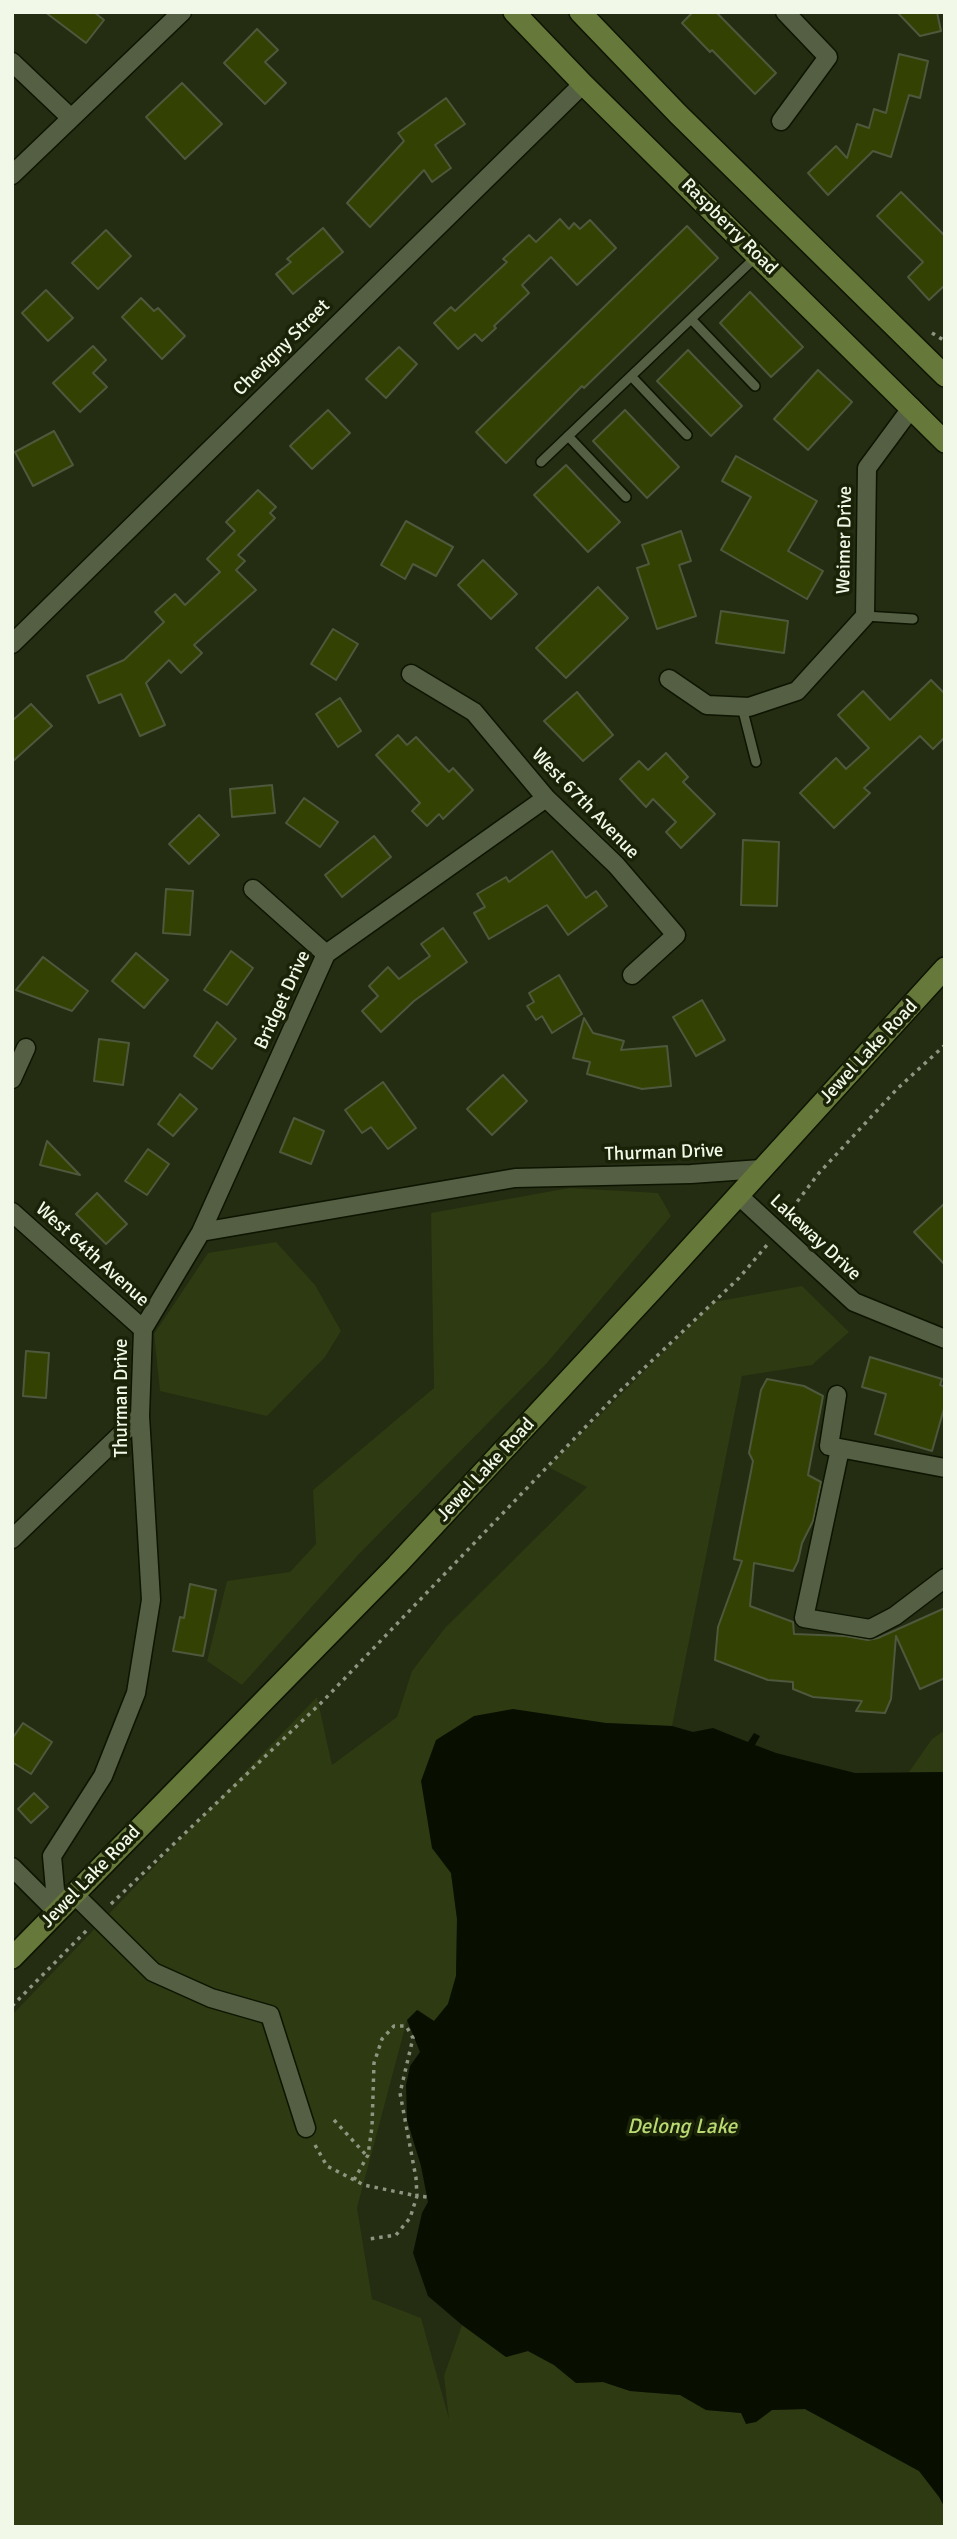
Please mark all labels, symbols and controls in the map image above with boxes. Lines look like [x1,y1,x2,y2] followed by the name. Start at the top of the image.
[676,174,782,280] street label: Raspberry Road
[229,295,335,401] street label: Chevigny Street
[833,486,857,594] street label: Weimer Drive
[526,744,644,864] street label: West 67th Avenue
[250,947,316,1053] street label: Bridget Drive
[815,995,923,1109] street label: Jewel Lake Road
[604,1140,724,1166] street label: Thurman Drive
[765,1190,865,1286] street label: Lakeway Drive
[30,1198,154,1312] street label: West 64th Avenue
[111,1339,133,1457] street label: Thurman Drive
[432,1413,540,1527] street label: Jewel Lake Road
[36,1821,146,1933] street label: Jewel Lake Road
[627,2114,737,2140] water label: Delong Lake

